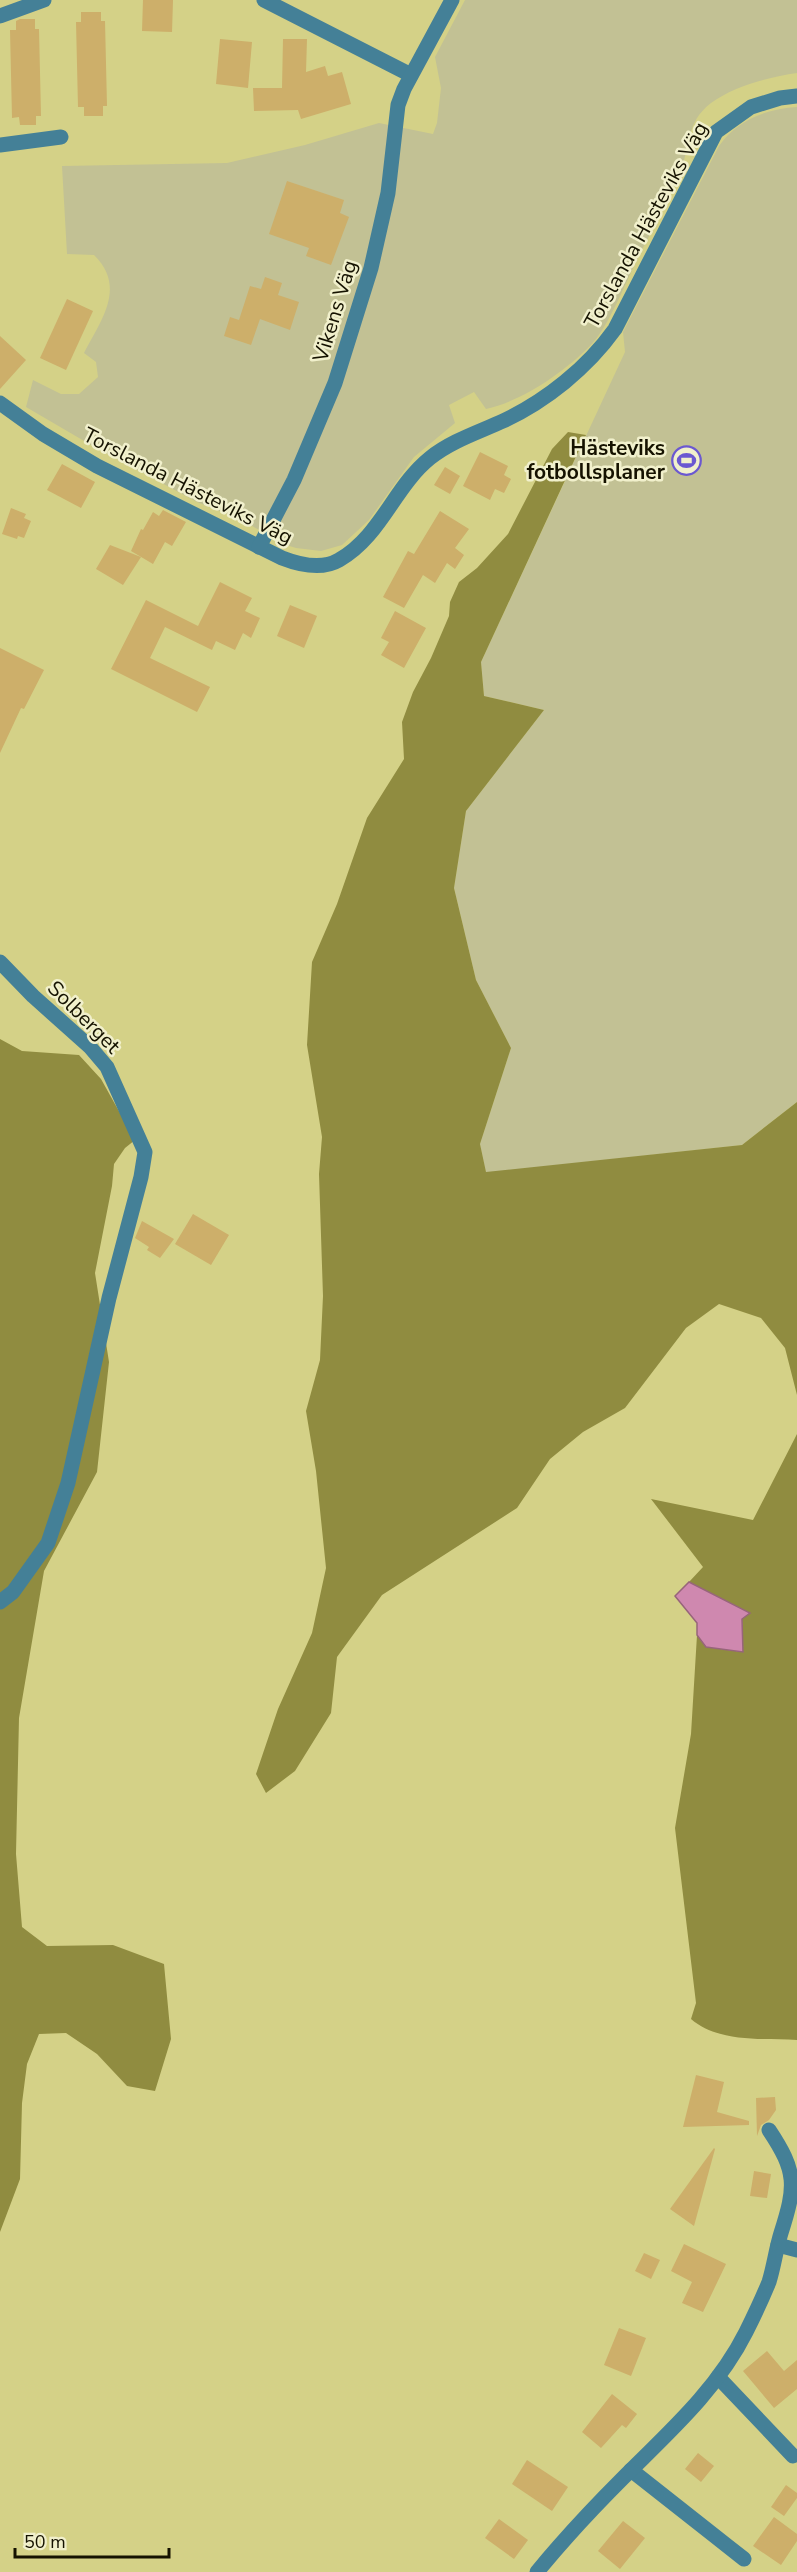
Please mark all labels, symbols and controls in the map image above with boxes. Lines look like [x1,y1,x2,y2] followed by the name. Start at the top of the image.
[578,117,714,333] street label: Torslanda Hästeviks Väg
[306,257,364,366] street label: Vikens Väg
[78,421,298,551] street label: Torslanda Hästeviks Väg
[527,434,666,486] place label: Hästeviks fotbollsplaner
[670,444,702,476] sports icon: Hästeviks fotbollsplaner
[41,974,127,1060] street label: Solberget
[15,2521,170,2559] scale bar
[24,2530,66,2554] text: 50 m

